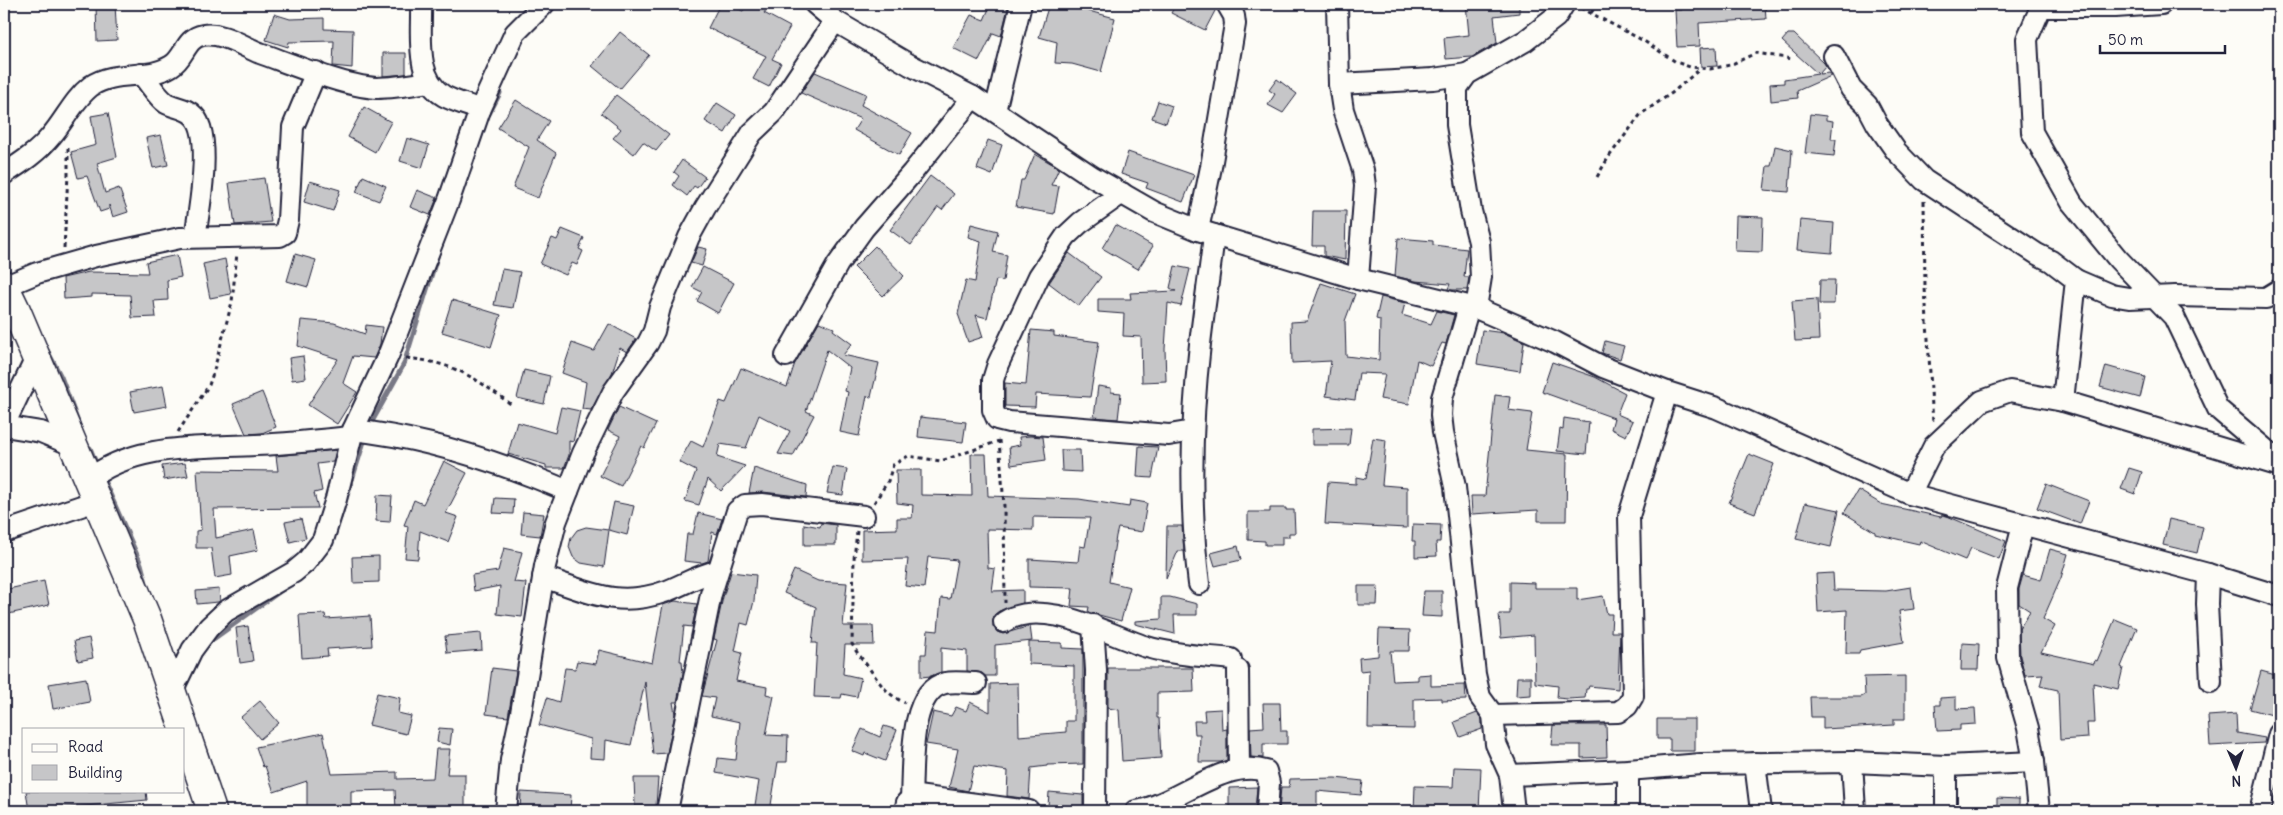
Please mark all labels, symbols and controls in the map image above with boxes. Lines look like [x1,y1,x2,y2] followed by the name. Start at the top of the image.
[2100,22,2226,54] scale bar
[2108,30,2143,49] text: 50 m
[22,728,185,792] legend
[68,737,103,756] text: Road
[2210,742,2260,792] north arrow
[68,763,123,782] text: Building
[2231,772,2242,790] text: N

